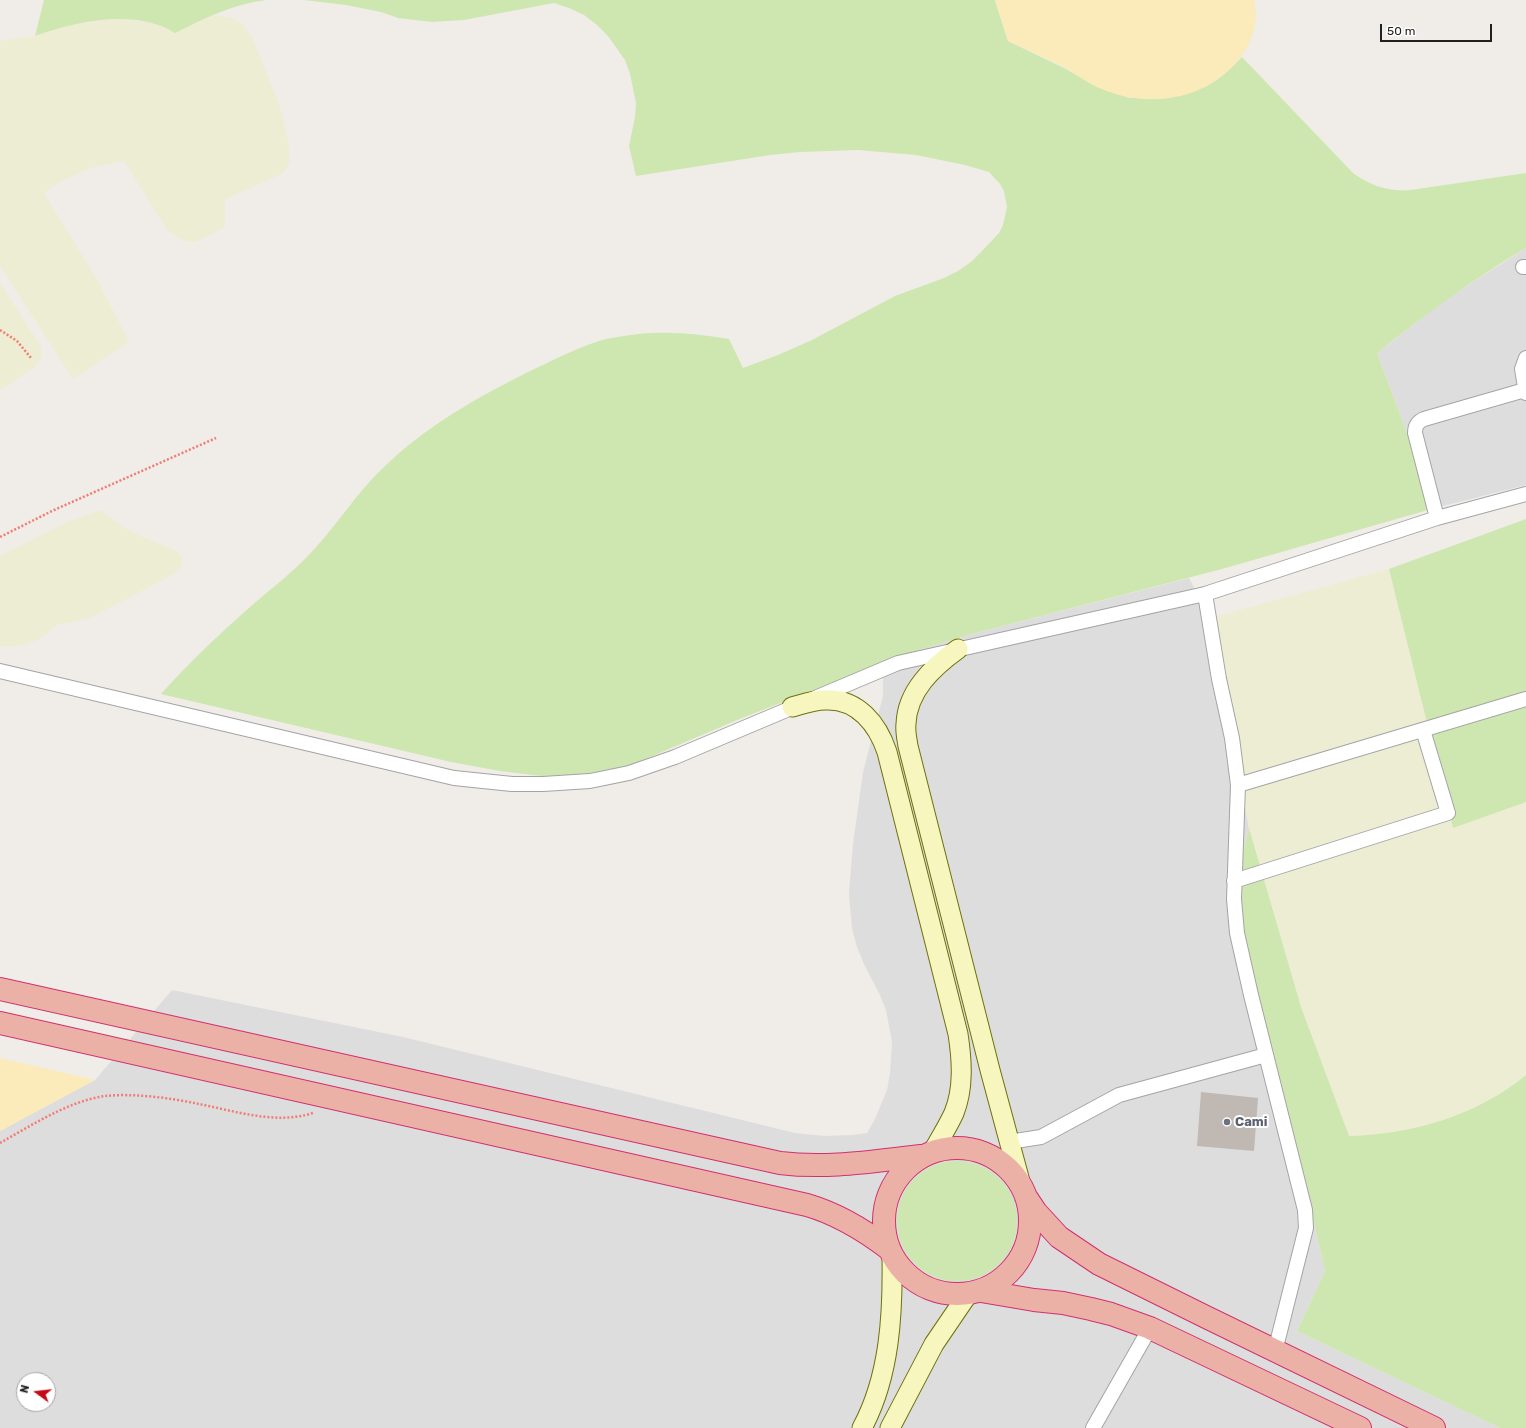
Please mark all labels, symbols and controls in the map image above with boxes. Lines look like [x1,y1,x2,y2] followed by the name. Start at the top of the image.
[1382,16,1494,42] scale bar
[1387,24,1415,38] text: 50 m
[1235,1114,1267,1130] place label: Cami
[1222,1117,1232,1127] marker: Cami
[16,1372,56,1412] north arrow
[18,1384,32,1395] text: N

